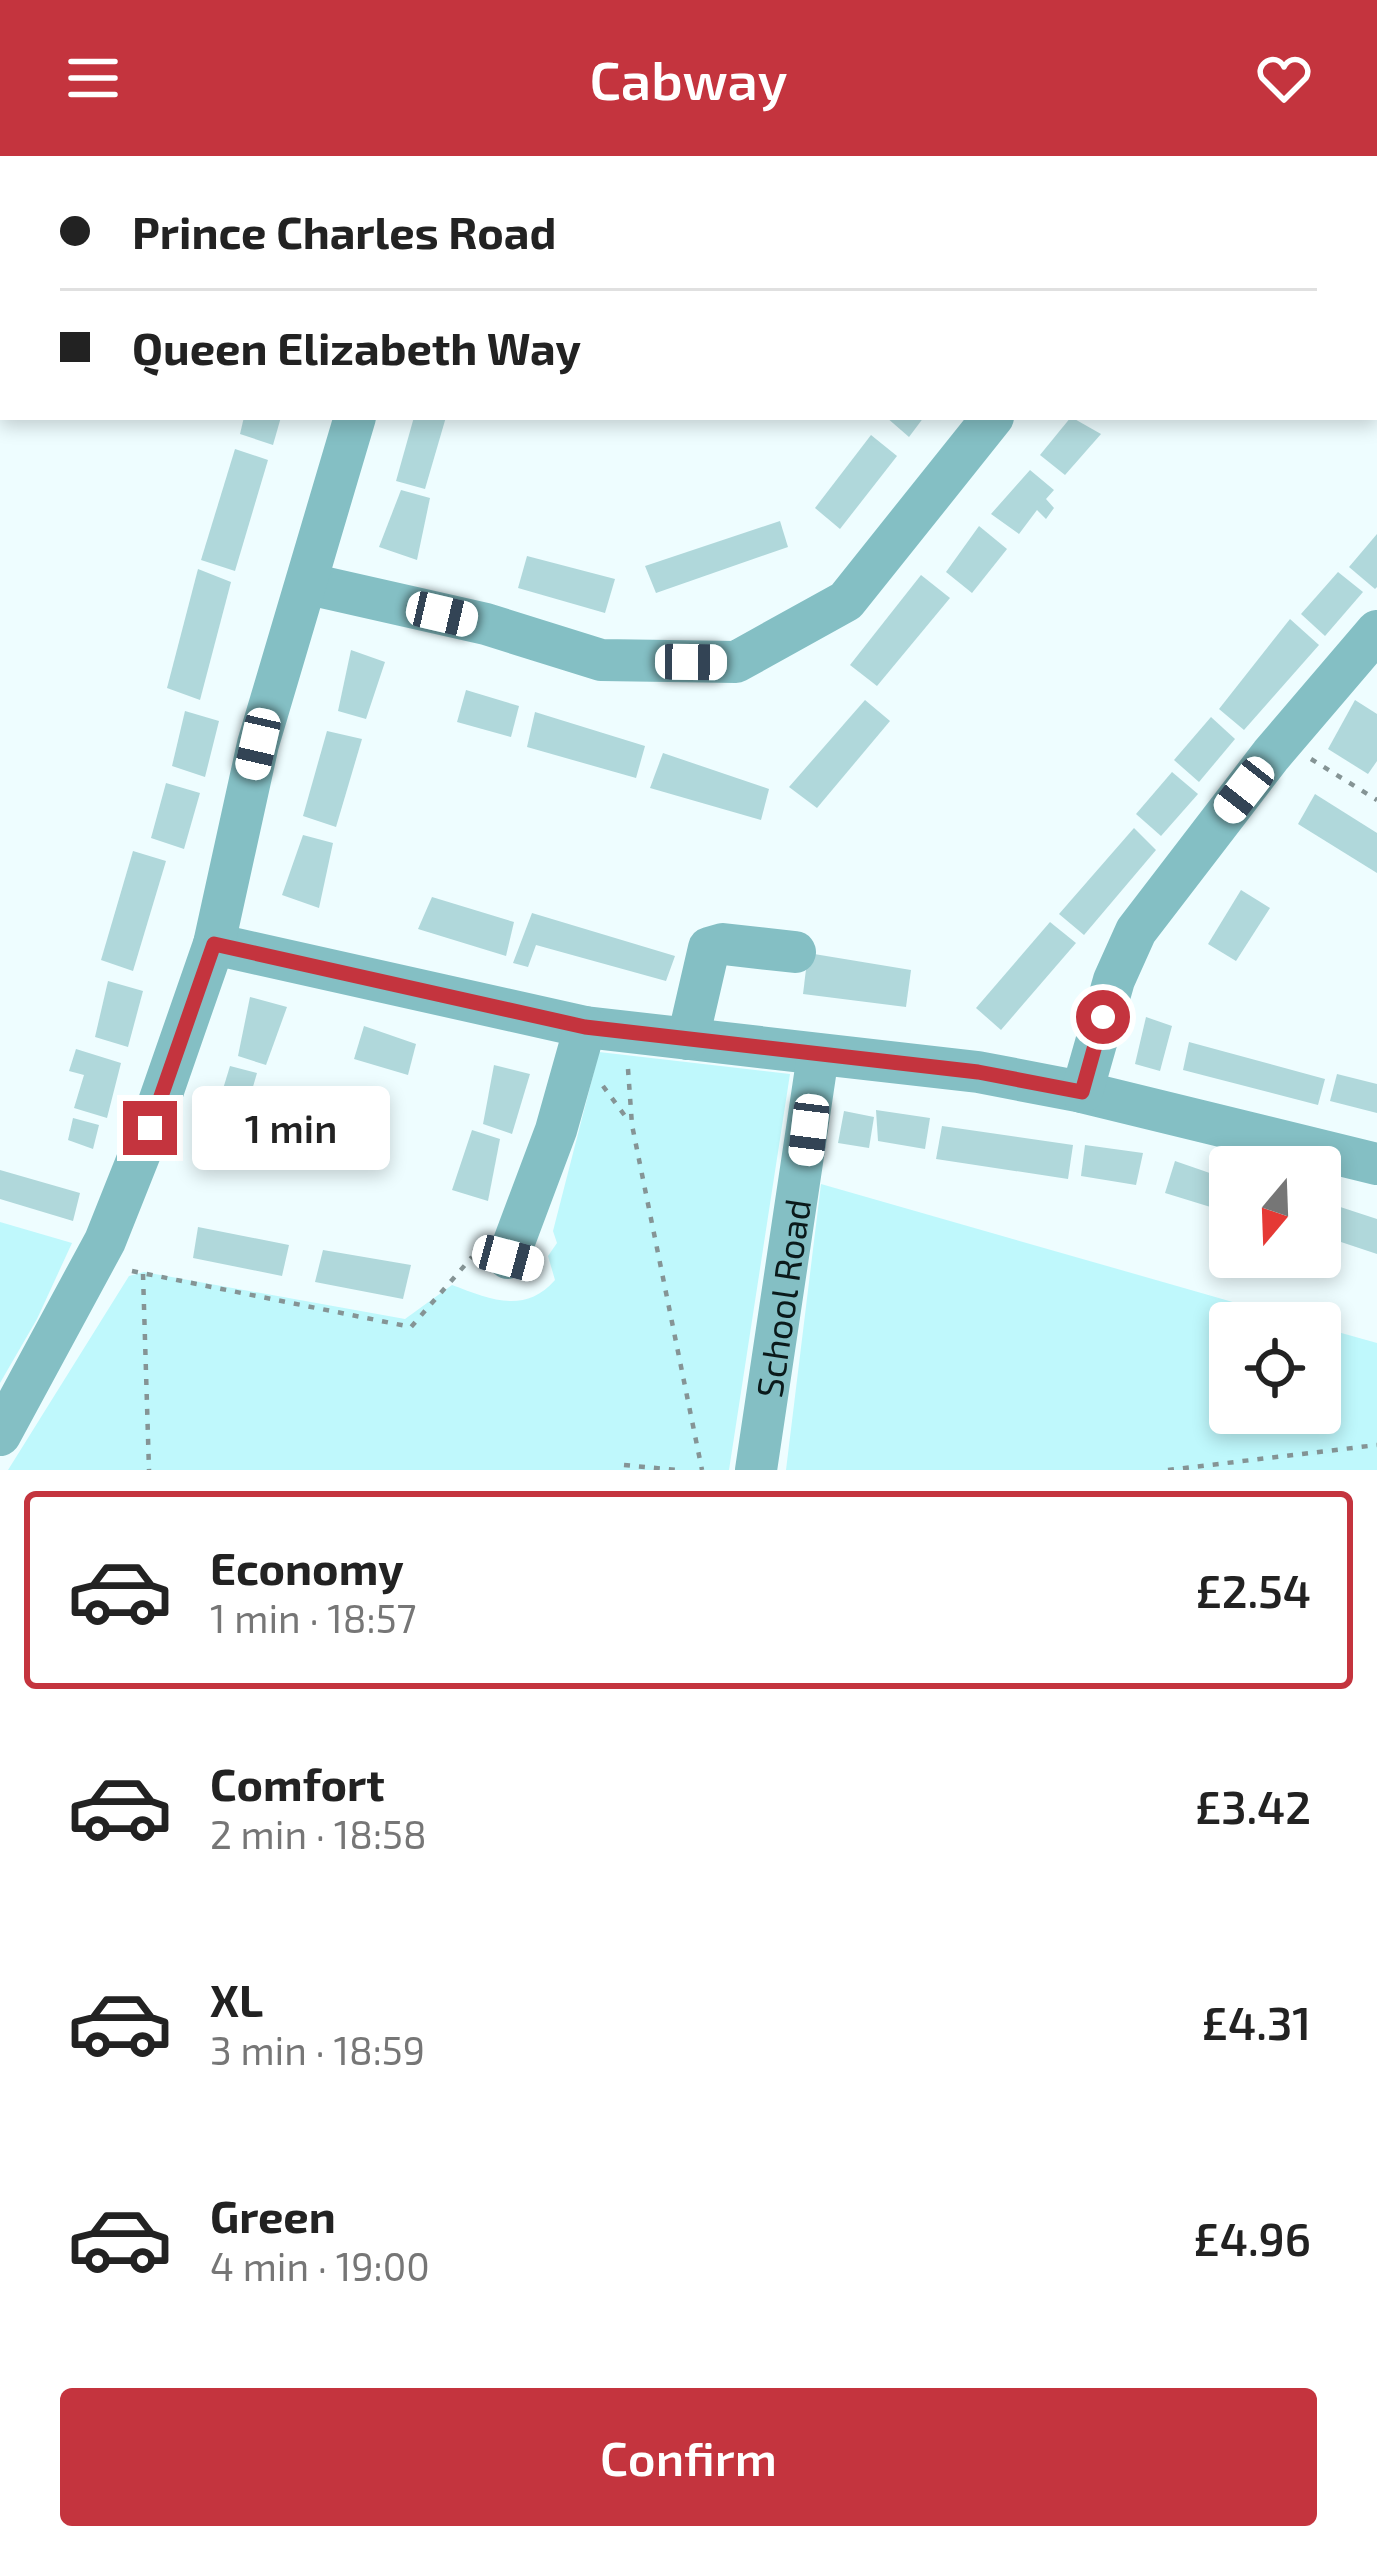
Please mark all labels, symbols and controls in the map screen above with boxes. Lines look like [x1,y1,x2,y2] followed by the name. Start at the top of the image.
[60,45,126,111] icon: menu
[1251,45,1317,111] icon: heart
[590,46,787,111] text: Cabway
[132,204,556,258] text: Prince Charles Road
[132,320,581,374] text: Queen Elizabeth Way
[403,588,481,640] car
[655,643,727,681] car
[232,705,284,783] car
[1208,751,1280,829] car
[1076,990,1130,1044] route start
[192,1086,390,1170] callout: 1 min
[787,1092,831,1168] car
[123,1101,177,1155] route end
[245,1104,337,1151] text: 1 min
[1209,1146,1341,1278] north arrow
[1209,1146,1341,1434] map controls
[746,1196,818,1400] street label: School Road
[469,1231,547,1285] car
[1209,1302,1341,1434] button: locate
[66,1536,174,1644] icon: car
[210,1540,404,1594] text: Economy
[1196,1563,1311,1617] text: £2.54
[210,1594,417,1641] text: 1 min · 18:57
[66,1752,174,1860] icon: car
[210,1756,385,1810] text: Comfort
[1195,1779,1311,1833] text: £3.42
[210,1810,427,1857] text: 2 min · 18:58
[66,1968,174,2076] icon: car
[210,1972,263,2026] text: XL
[1202,1995,1311,2049] text: £4.31
[210,2026,425,2073] text: 3 min · 18:59
[66,2184,174,2292] icon: car
[210,2188,336,2242] text: Green
[1194,2211,1311,2265] text: £4.96
[210,2242,430,2289] text: 4 min · 19:00
[60,2388,1317,2526] button: Confirm

